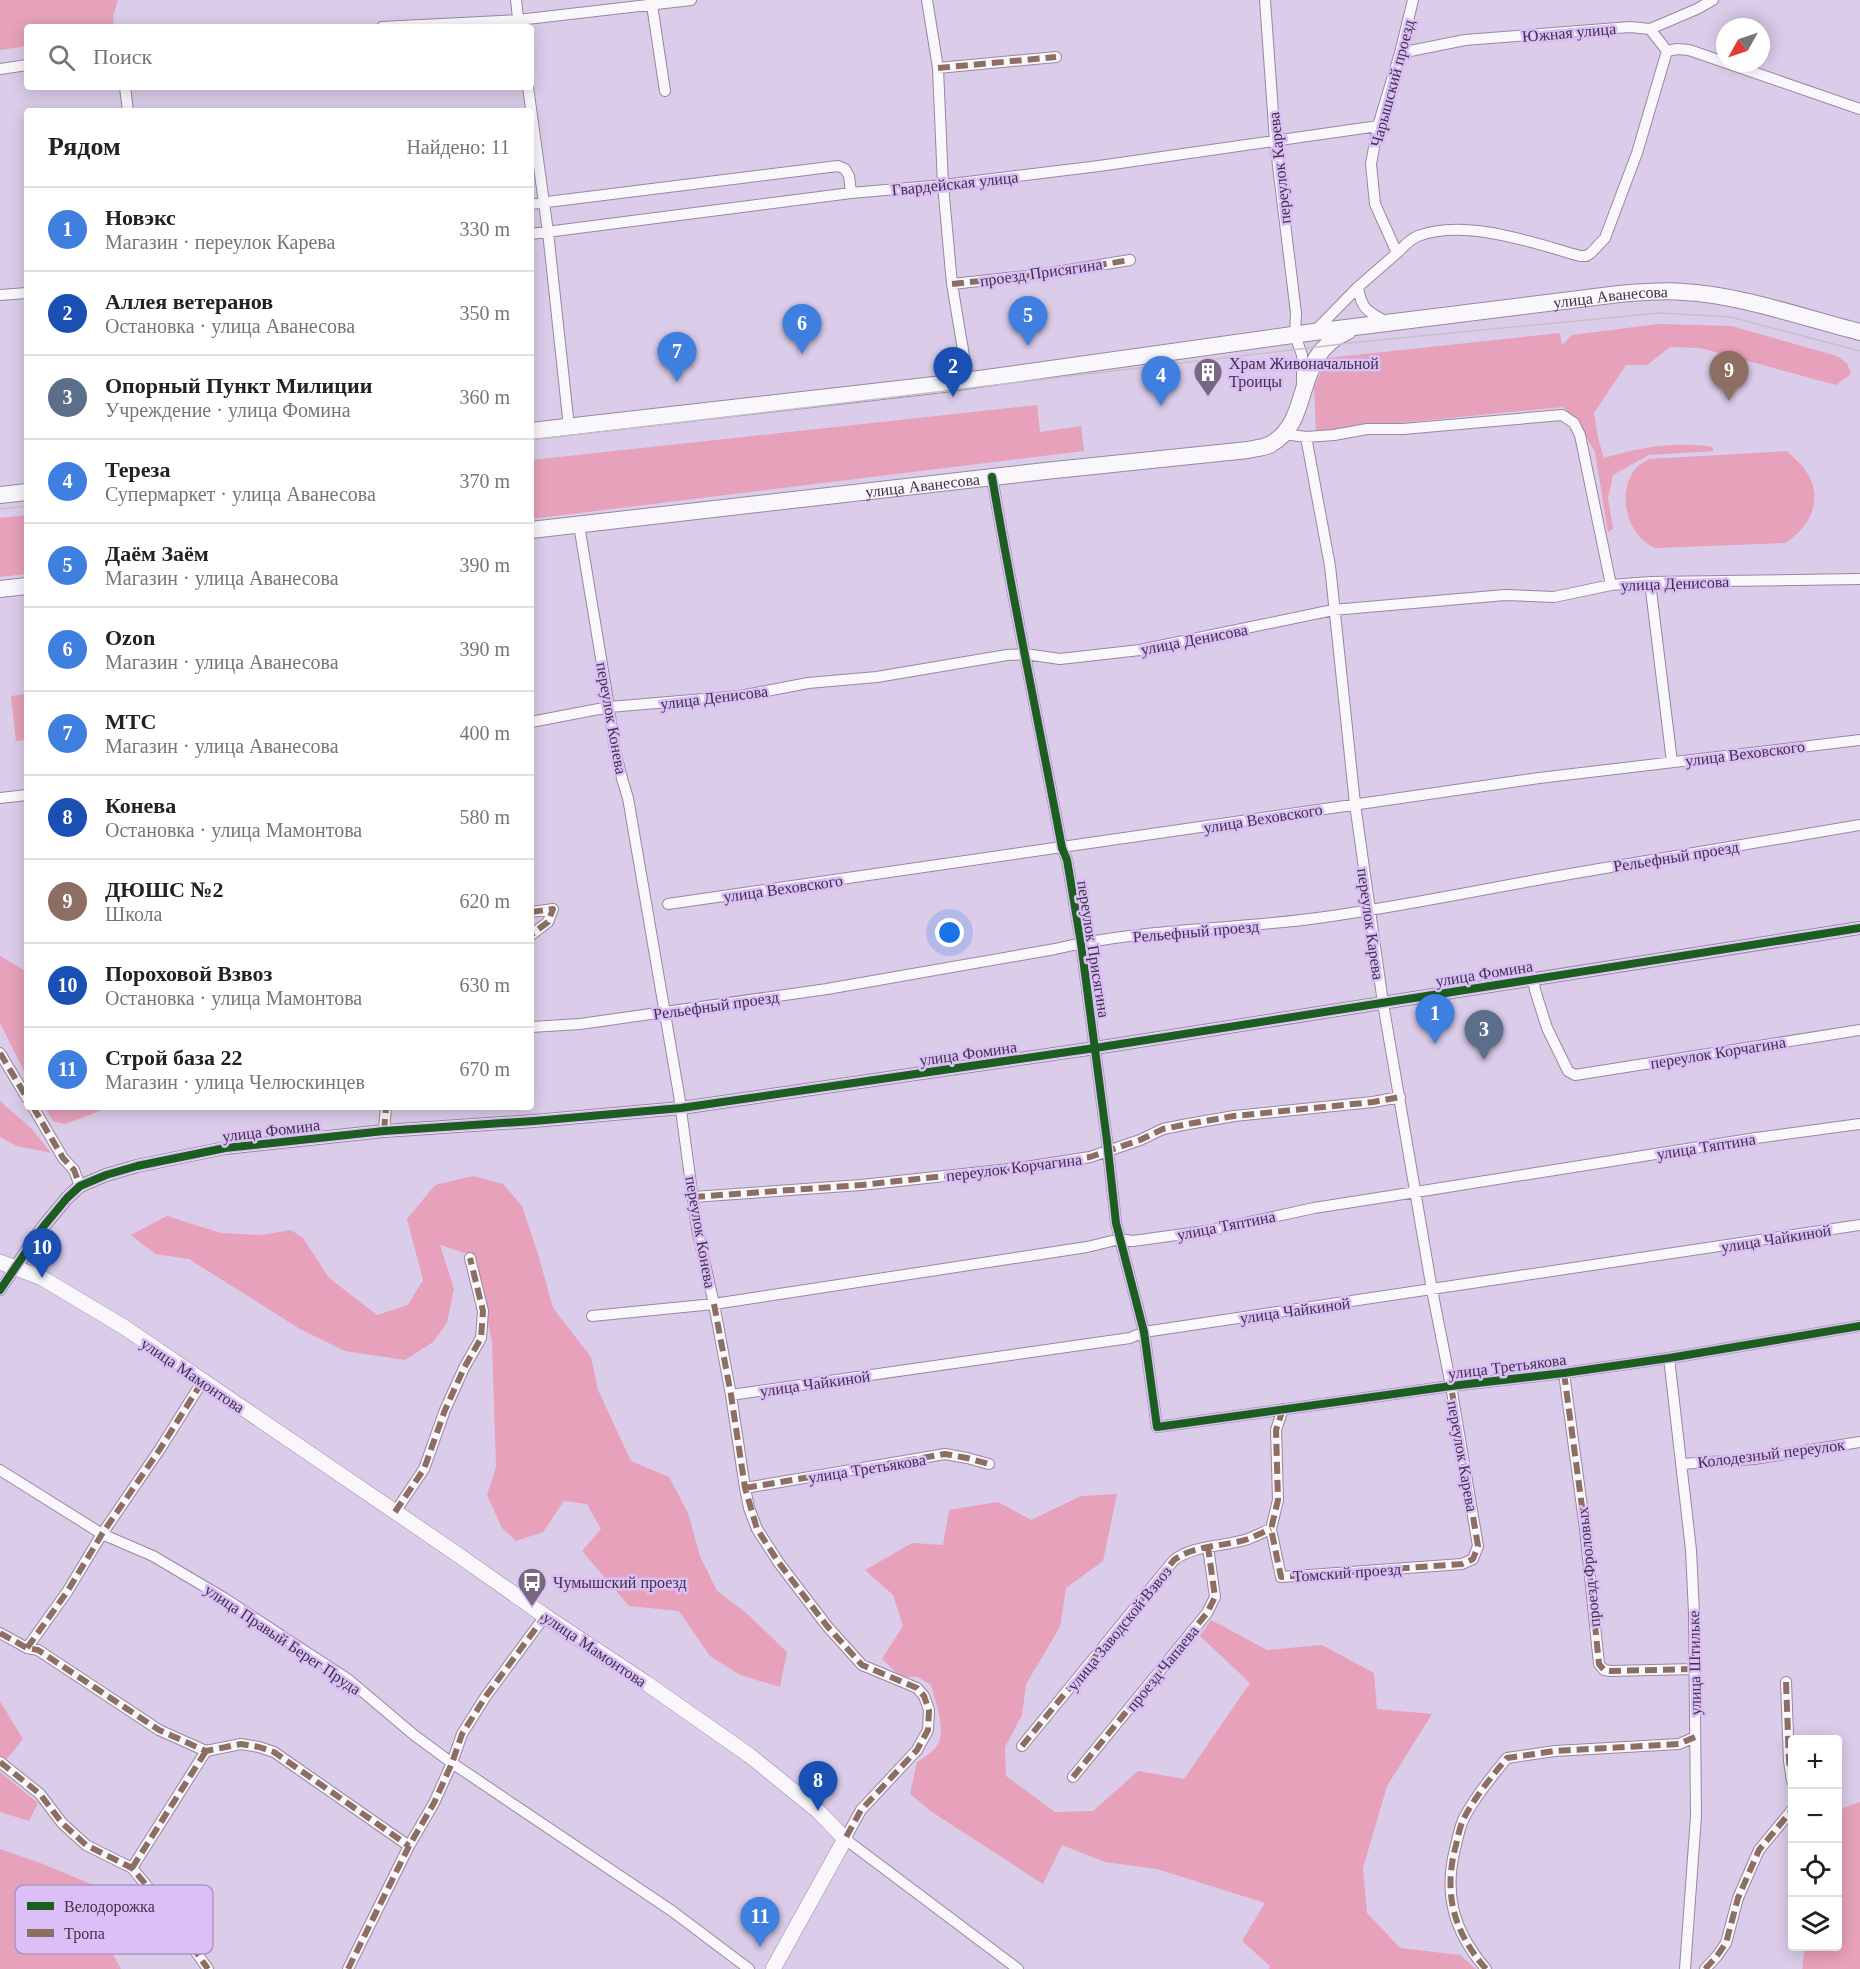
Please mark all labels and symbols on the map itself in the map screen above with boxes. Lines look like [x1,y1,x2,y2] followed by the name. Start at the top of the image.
[1367,18,1419,149] street label: Чарышский проезд
[1716,18,1770,72] north arrow
[1521,20,1617,46] street label: Южная улица
[1265,111,1295,225] street label: переулок Карева
[891,168,1019,200] street label: Гвардейская улица
[979,255,1104,291] street label: проезд Присягина
[1552,283,1668,312] street label: улица Аванесова
[1008,296,1048,346] pin: 5
[782,304,822,354] pin: 6
[658,332,696,382] pin: 7
[934,348,972,397] pin: 2
[1710,352,1748,401] pin: 9
[1229,355,1379,391] place label: Храм Живоначальной Троицы
[1142,356,1180,406] pin: 4
[1192,356,1224,398] building icon: Храм Живоначальной Троицы
[864,471,981,502] street label: улица Аванесова
[1621,573,1730,595] street label: улица Денисова
[1139,621,1249,659] street label: улица Денисова
[592,661,630,776] street label: переулок Конева
[659,682,769,714] street label: улица Денисова
[1684,738,1806,770] street label: улица Веховского
[1202,801,1324,837] street label: улица Веховского
[1612,838,1740,876] street label: Рельефный проезд
[1353,867,1387,981] street label: переулок Карева
[722,872,844,906] street label: улица Веховского
[1073,879,1113,1019] street label: переулок Присягина
[935,918,964,947] your location
[1132,918,1260,946] street label: Рельефный проезд
[1434,957,1534,991] street label: улица Фомина
[652,988,780,1024] street label: Рельефный проезд
[1416,994,1454,1044] pin: 1
[1464,1010,1504,1060] pin: 3
[1649,1033,1787,1073] street label: переулок Корчагина
[918,1038,1018,1070] street label: улица Фомина
[221,1116,321,1146] street label: улица Фомина
[1655,1130,1757,1164] street label: улица Тяптина
[945,1151,1083,1185] street label: переулок Корчагина
[681,1175,719,1290] street label: переулок Конева
[1175,1208,1277,1244] street label: улица Тяптина
[1720,1221,1833,1257] street label: улица Чайкиной
[22,1228,62,1278] pin: 10
[1239,1294,1352,1328] street label: улица Чайкиной
[137,1335,248,1417] street label: улица Мамонтова
[1447,1351,1567,1383] street label: улица Третьякова
[759,1367,872,1401] street label: улица Чайкиной
[1443,1399,1481,1513] street label: переулок Карева
[1696,1436,1846,1472] street label: Колодезный переулок
[807,1451,927,1487] street label: улица Третьякова
[1574,1506,1604,1628] street label: проезд Фроловых
[1292,1560,1402,1586] street label: Томский проезд
[1064,1563,1176,1695] street label: улица Заводской Взвоз
[516,1566,548,1608] bus stop icon: Чумышский проезд
[553,1574,687,1592] place label: Чумышский проезд
[201,1581,364,1699] street label: улица Правый Берег Пруда
[539,1609,650,1691] street label: улица Мамонтова
[1685,1610,1705,1716] street label: улица Штильке
[1123,1622,1203,1715] street label: проезд Чапаева
[798,1762,838,1811] pin: 8
[15,1885,213,1954] legend
[64,1898,155,1916] text: Велодорожка
[740,1898,780,1947] pin: 11
[64,1925,105,1943] text: Тропа

